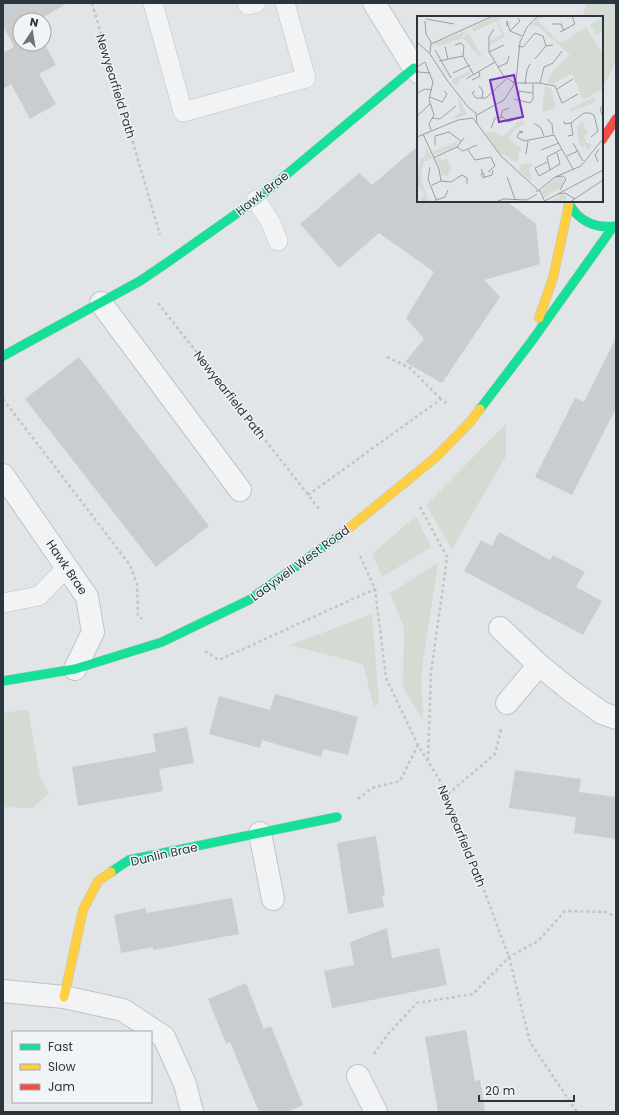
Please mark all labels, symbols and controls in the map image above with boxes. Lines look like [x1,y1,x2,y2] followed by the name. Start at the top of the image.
[12,12,52,52] north arrow
[28,14,40,31] text: N
[417,16,603,202] inset map
[92,32,140,140] street label: Newyearfield Path
[232,167,292,219] street label: Hawk Brae
[190,347,270,443] street label: Newyearfield Path
[247,521,353,605] street label: Ladywell West Road
[42,536,92,598] street label: Hawk Brae
[434,783,490,889] street label: Newyearfield Path
[129,838,199,870] street label: Dunlin Brae
[12,1031,152,1103] legend
[48,1038,73,1055] text: Fast
[48,1058,76,1075] text: Slow
[479,1077,574,1103] scale bar
[48,1078,75,1095] text: Jam
[485,1082,515,1099] text: 20 m

